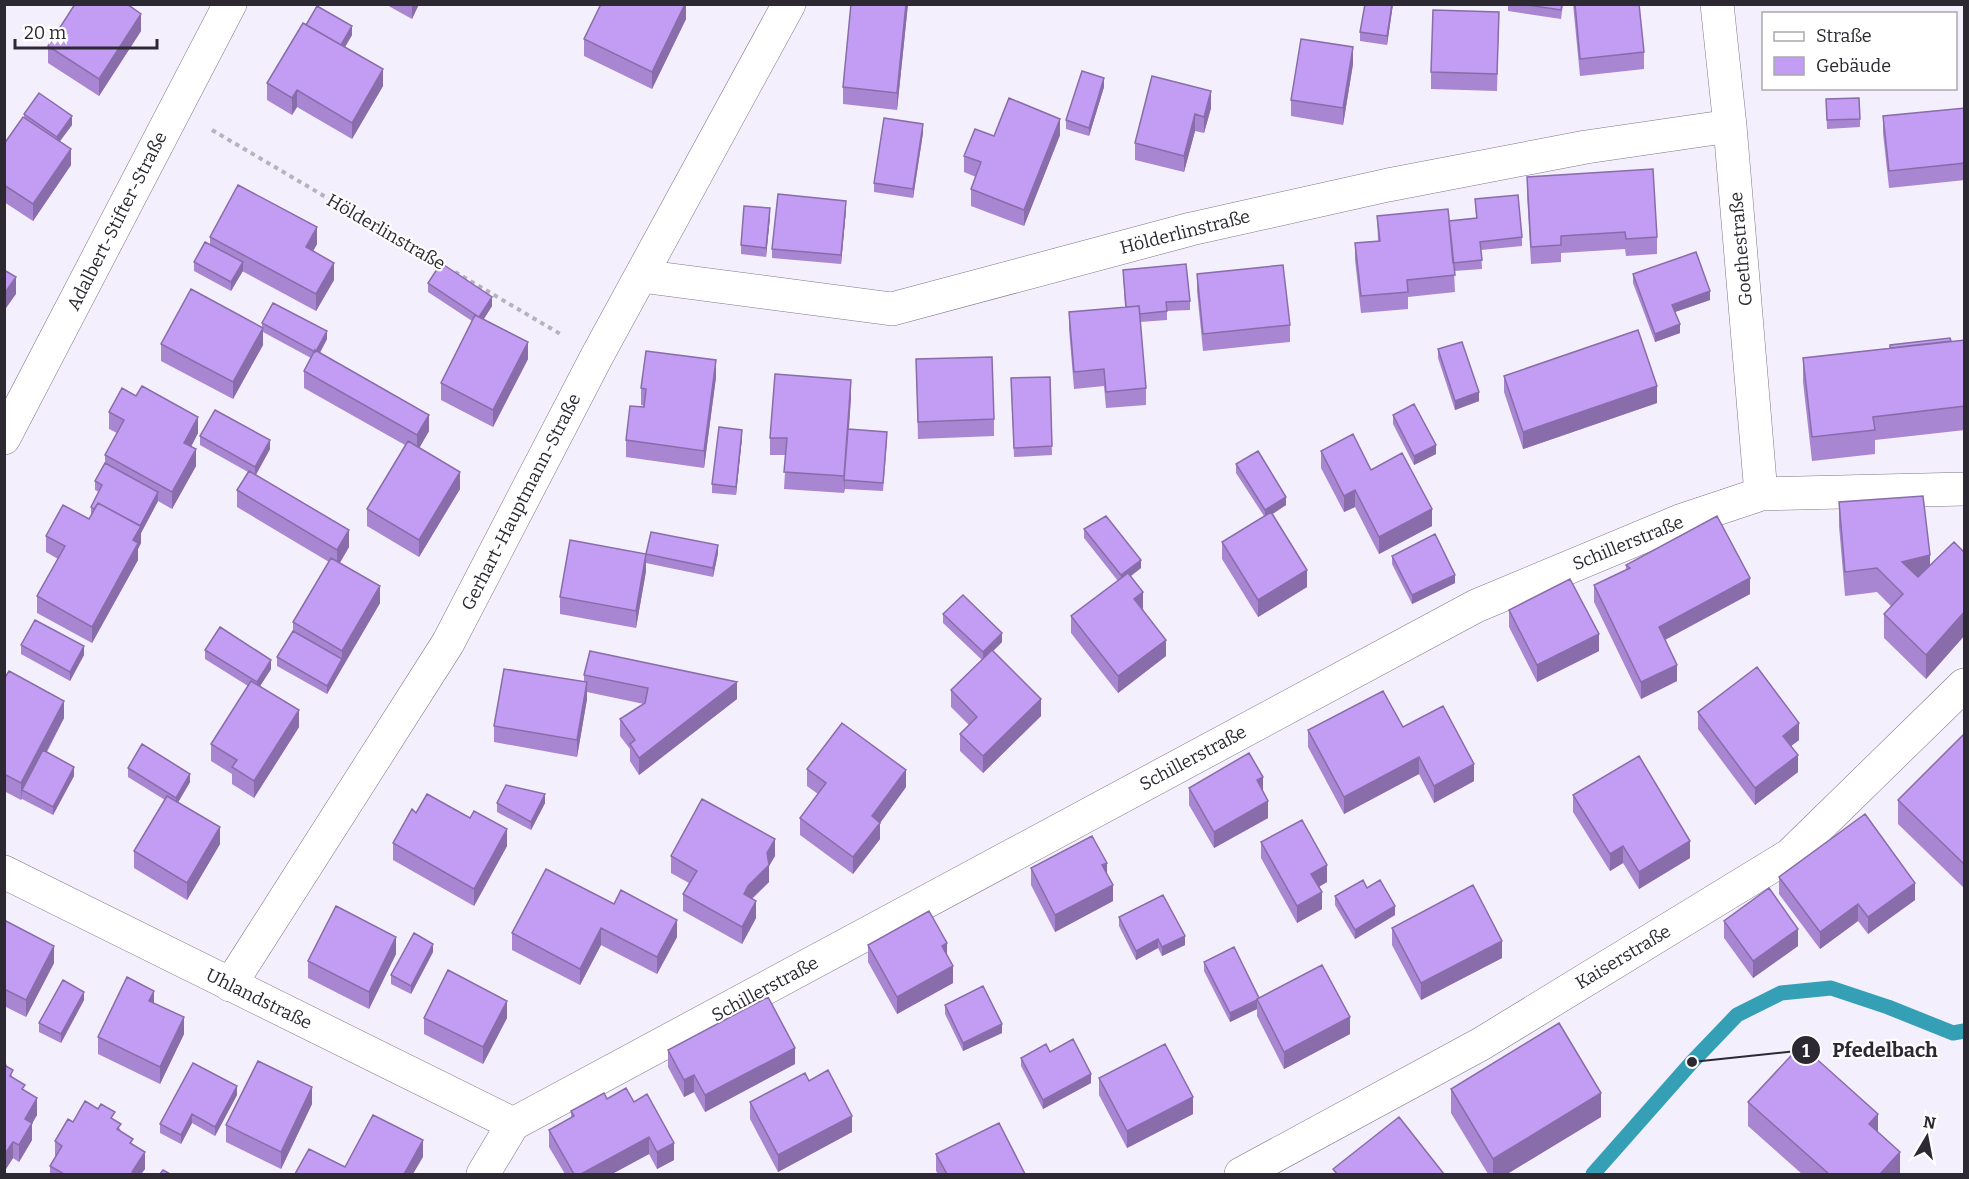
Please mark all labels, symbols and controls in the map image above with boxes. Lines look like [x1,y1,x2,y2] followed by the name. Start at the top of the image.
[15,12,158,50] scale bar
[1762,12,1957,90] legend
[24,22,66,44] text: 20 m
[1816,25,1872,47] text: Straße
[1816,55,1891,77] text: Gebäude
[62,128,172,314] street label: Adalbert-Stifter-Straße
[323,189,449,275] street label: Hölderlinstraße
[1725,191,1757,307] street label: Goethestraße
[1118,205,1252,259] street label: Hölderlinstraße
[457,390,585,614] street label: Gerhart-Hauptmann-Straße
[1569,511,1687,575] street label: Schillerstraße
[1136,721,1250,795] street label: Schillerstraße
[1571,920,1675,994] street label: Kaiserstraße
[708,952,822,1026] street label: Schillerstraße
[202,964,316,1034] street label: Uhlandstraße
[1791,1031,1950,1069] callout: Pfedelbach
[1832,1038,1938,1062] text: Pfedelbach
[1802,1040,1810,1062] text: 1
[1897,1107,1957,1167] north arrow
[1922,1112,1937,1133] text: N

